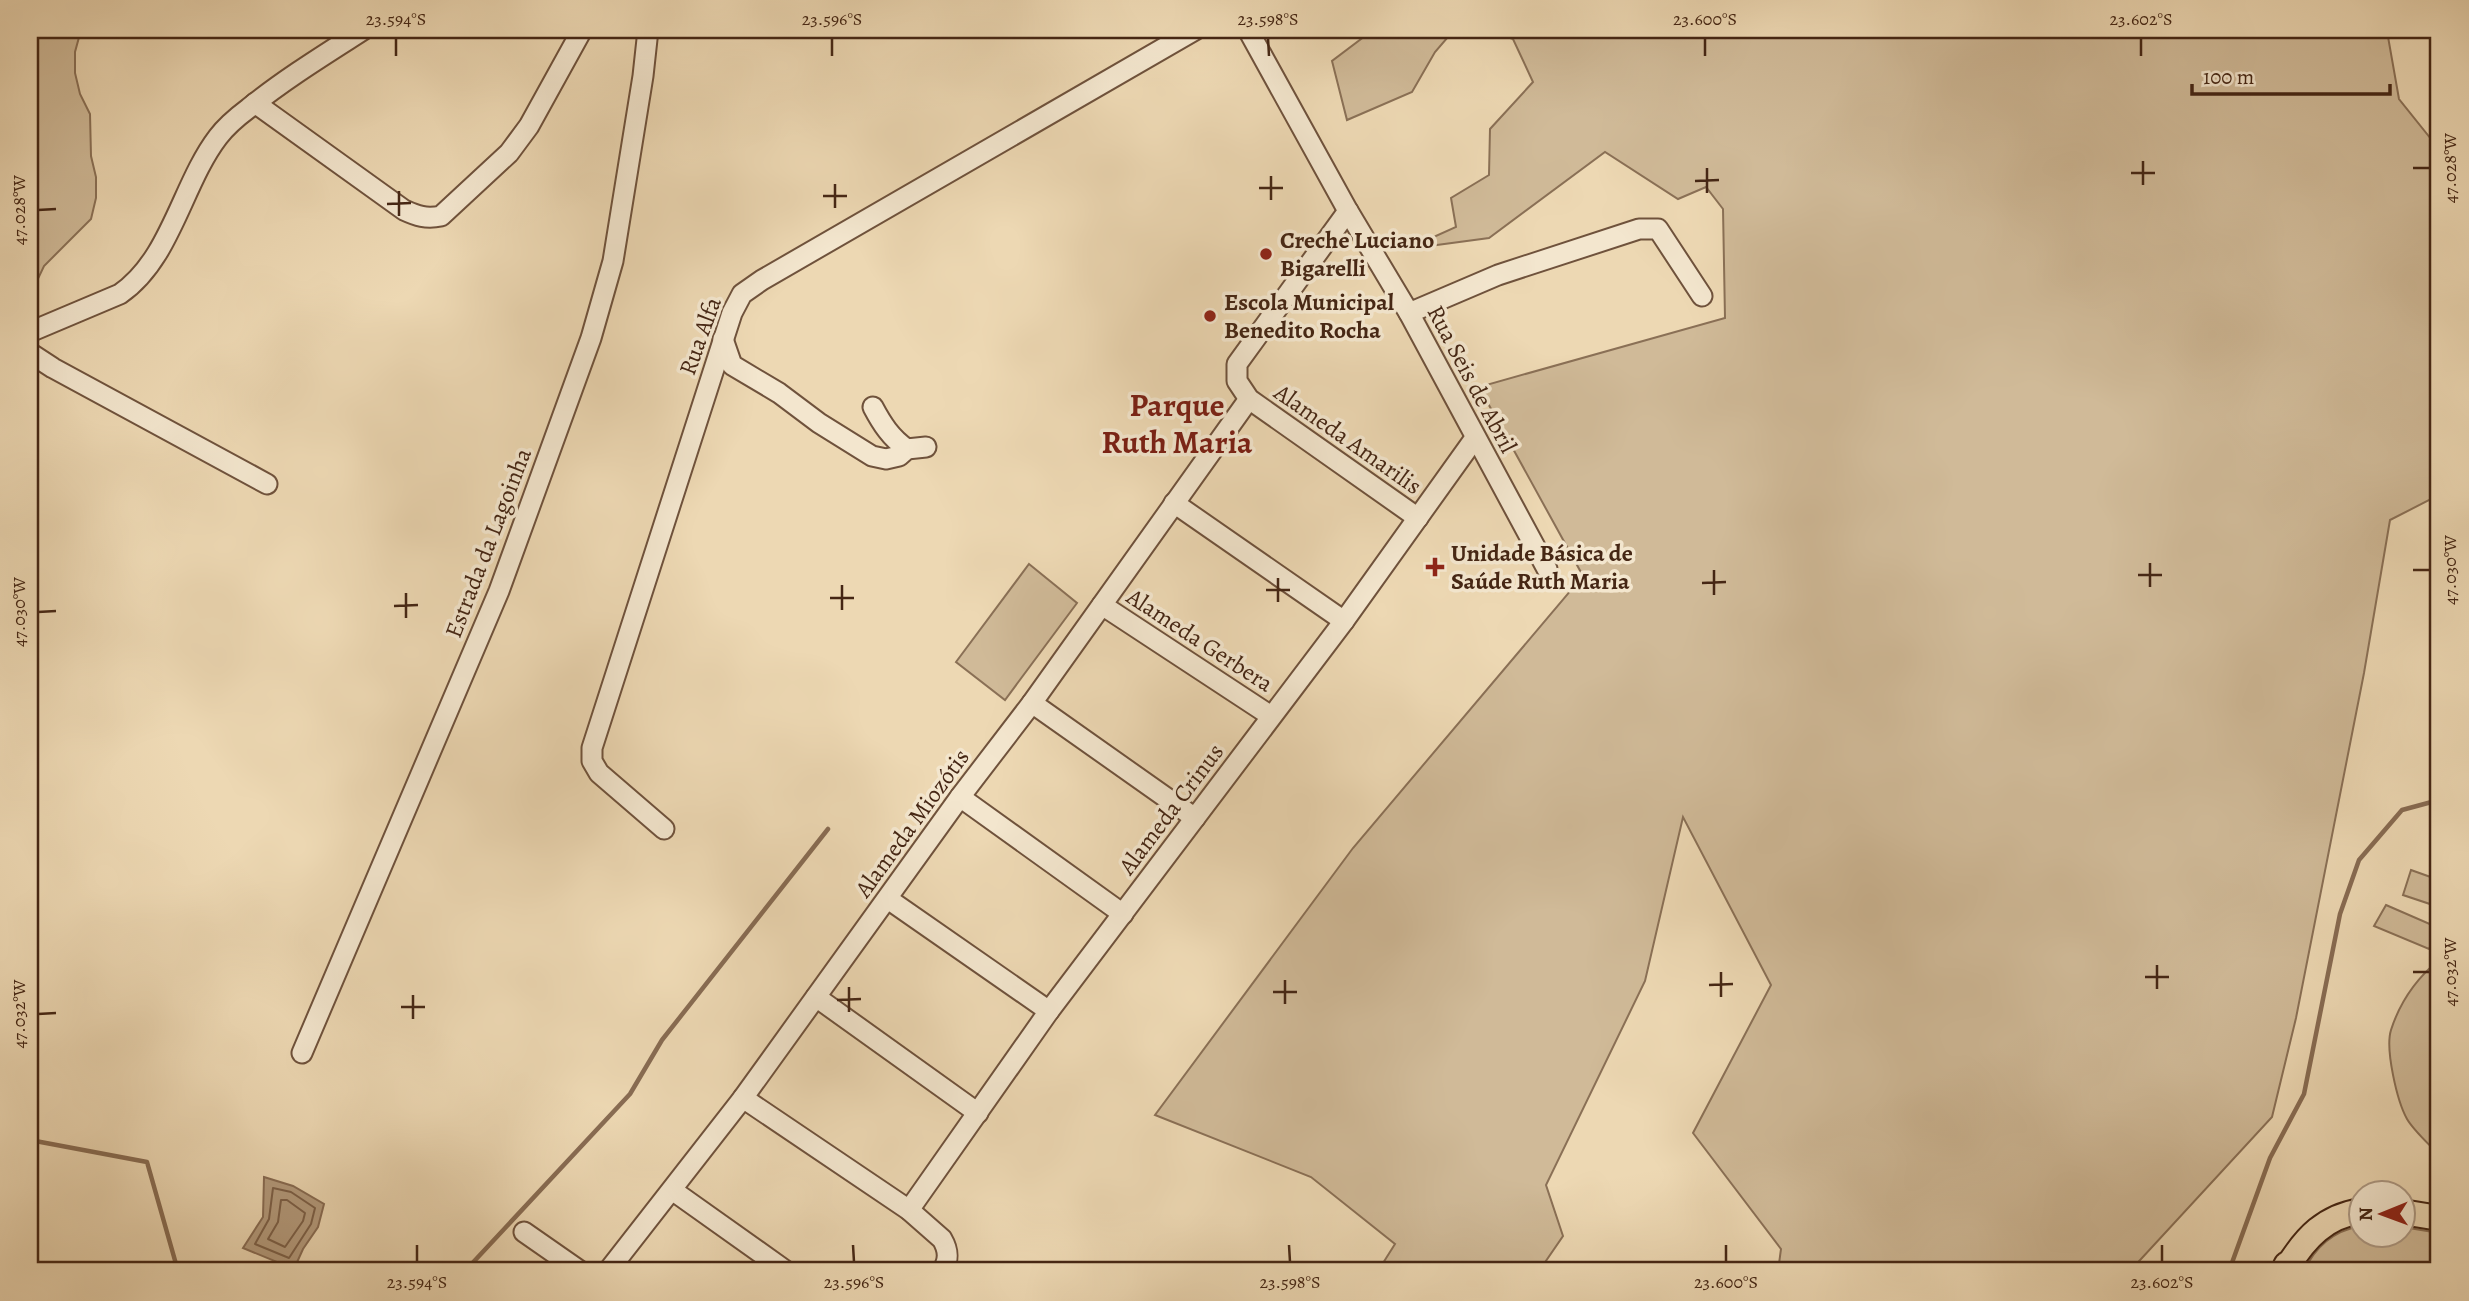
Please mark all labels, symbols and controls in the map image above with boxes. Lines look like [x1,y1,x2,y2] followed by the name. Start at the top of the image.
[366,7,426,31] text: 23.594°S
[802,7,862,31] text: 23.596°S
[1237,7,1299,31] text: 23.598°S
[1673,7,1737,31] text: 23.600°S
[2110,7,2172,31] text: 23.602°S
[2192,52,2390,96] scale bar
[2203,63,2254,91] text: 100 m
[2438,133,2462,203] text: 47.028°W
[7,175,31,245] text: 47.028°W
[1280,224,1434,284] place label: Creche Luciano Bigarelli
[1258,246,1274,262] marker: Creche Luciano Bigarelli
[1224,286,1395,346] place label: Escola Municipal Benedito Rocha
[671,292,729,380] street label: Rua Alfa
[1420,300,1524,459] street label: Rua Seis de Abril
[1202,308,1218,324] marker: Escola Municipal Benedito Rocha
[1267,376,1428,502] street label: Alameda Amarilis
[1101,383,1253,464] district label: Parque Ruth Maria
[437,443,539,642] street label: Estrada da Lagoinha
[2438,535,2462,605] text: 47.030°W
[1451,537,1633,597] place label: Unidade Básica de Saúde Ruth Maria
[1425,557,1445,577] marker: Unidade Básica de Saúde Ruth Maria
[7,577,31,647] text: 47.030°W
[1120,580,1280,700] street label: Alameda Gerbera
[1111,737,1231,882] street label: Alameda Crinus
[847,742,977,905] street label: Alameda Miozótis
[2438,937,2462,1007] text: 47.032°W
[7,979,31,1049] text: 47.032°W
[2346,1178,2416,1248] north arrow
[2353,1207,2379,1221] text: N
[387,1270,447,1294] text: 23.594°S
[824,1270,884,1294] text: 23.596°S
[1259,1270,1321,1294] text: 23.598°S
[1694,1270,1758,1294] text: 23.600°S
[2131,1270,2193,1294] text: 23.602°S

